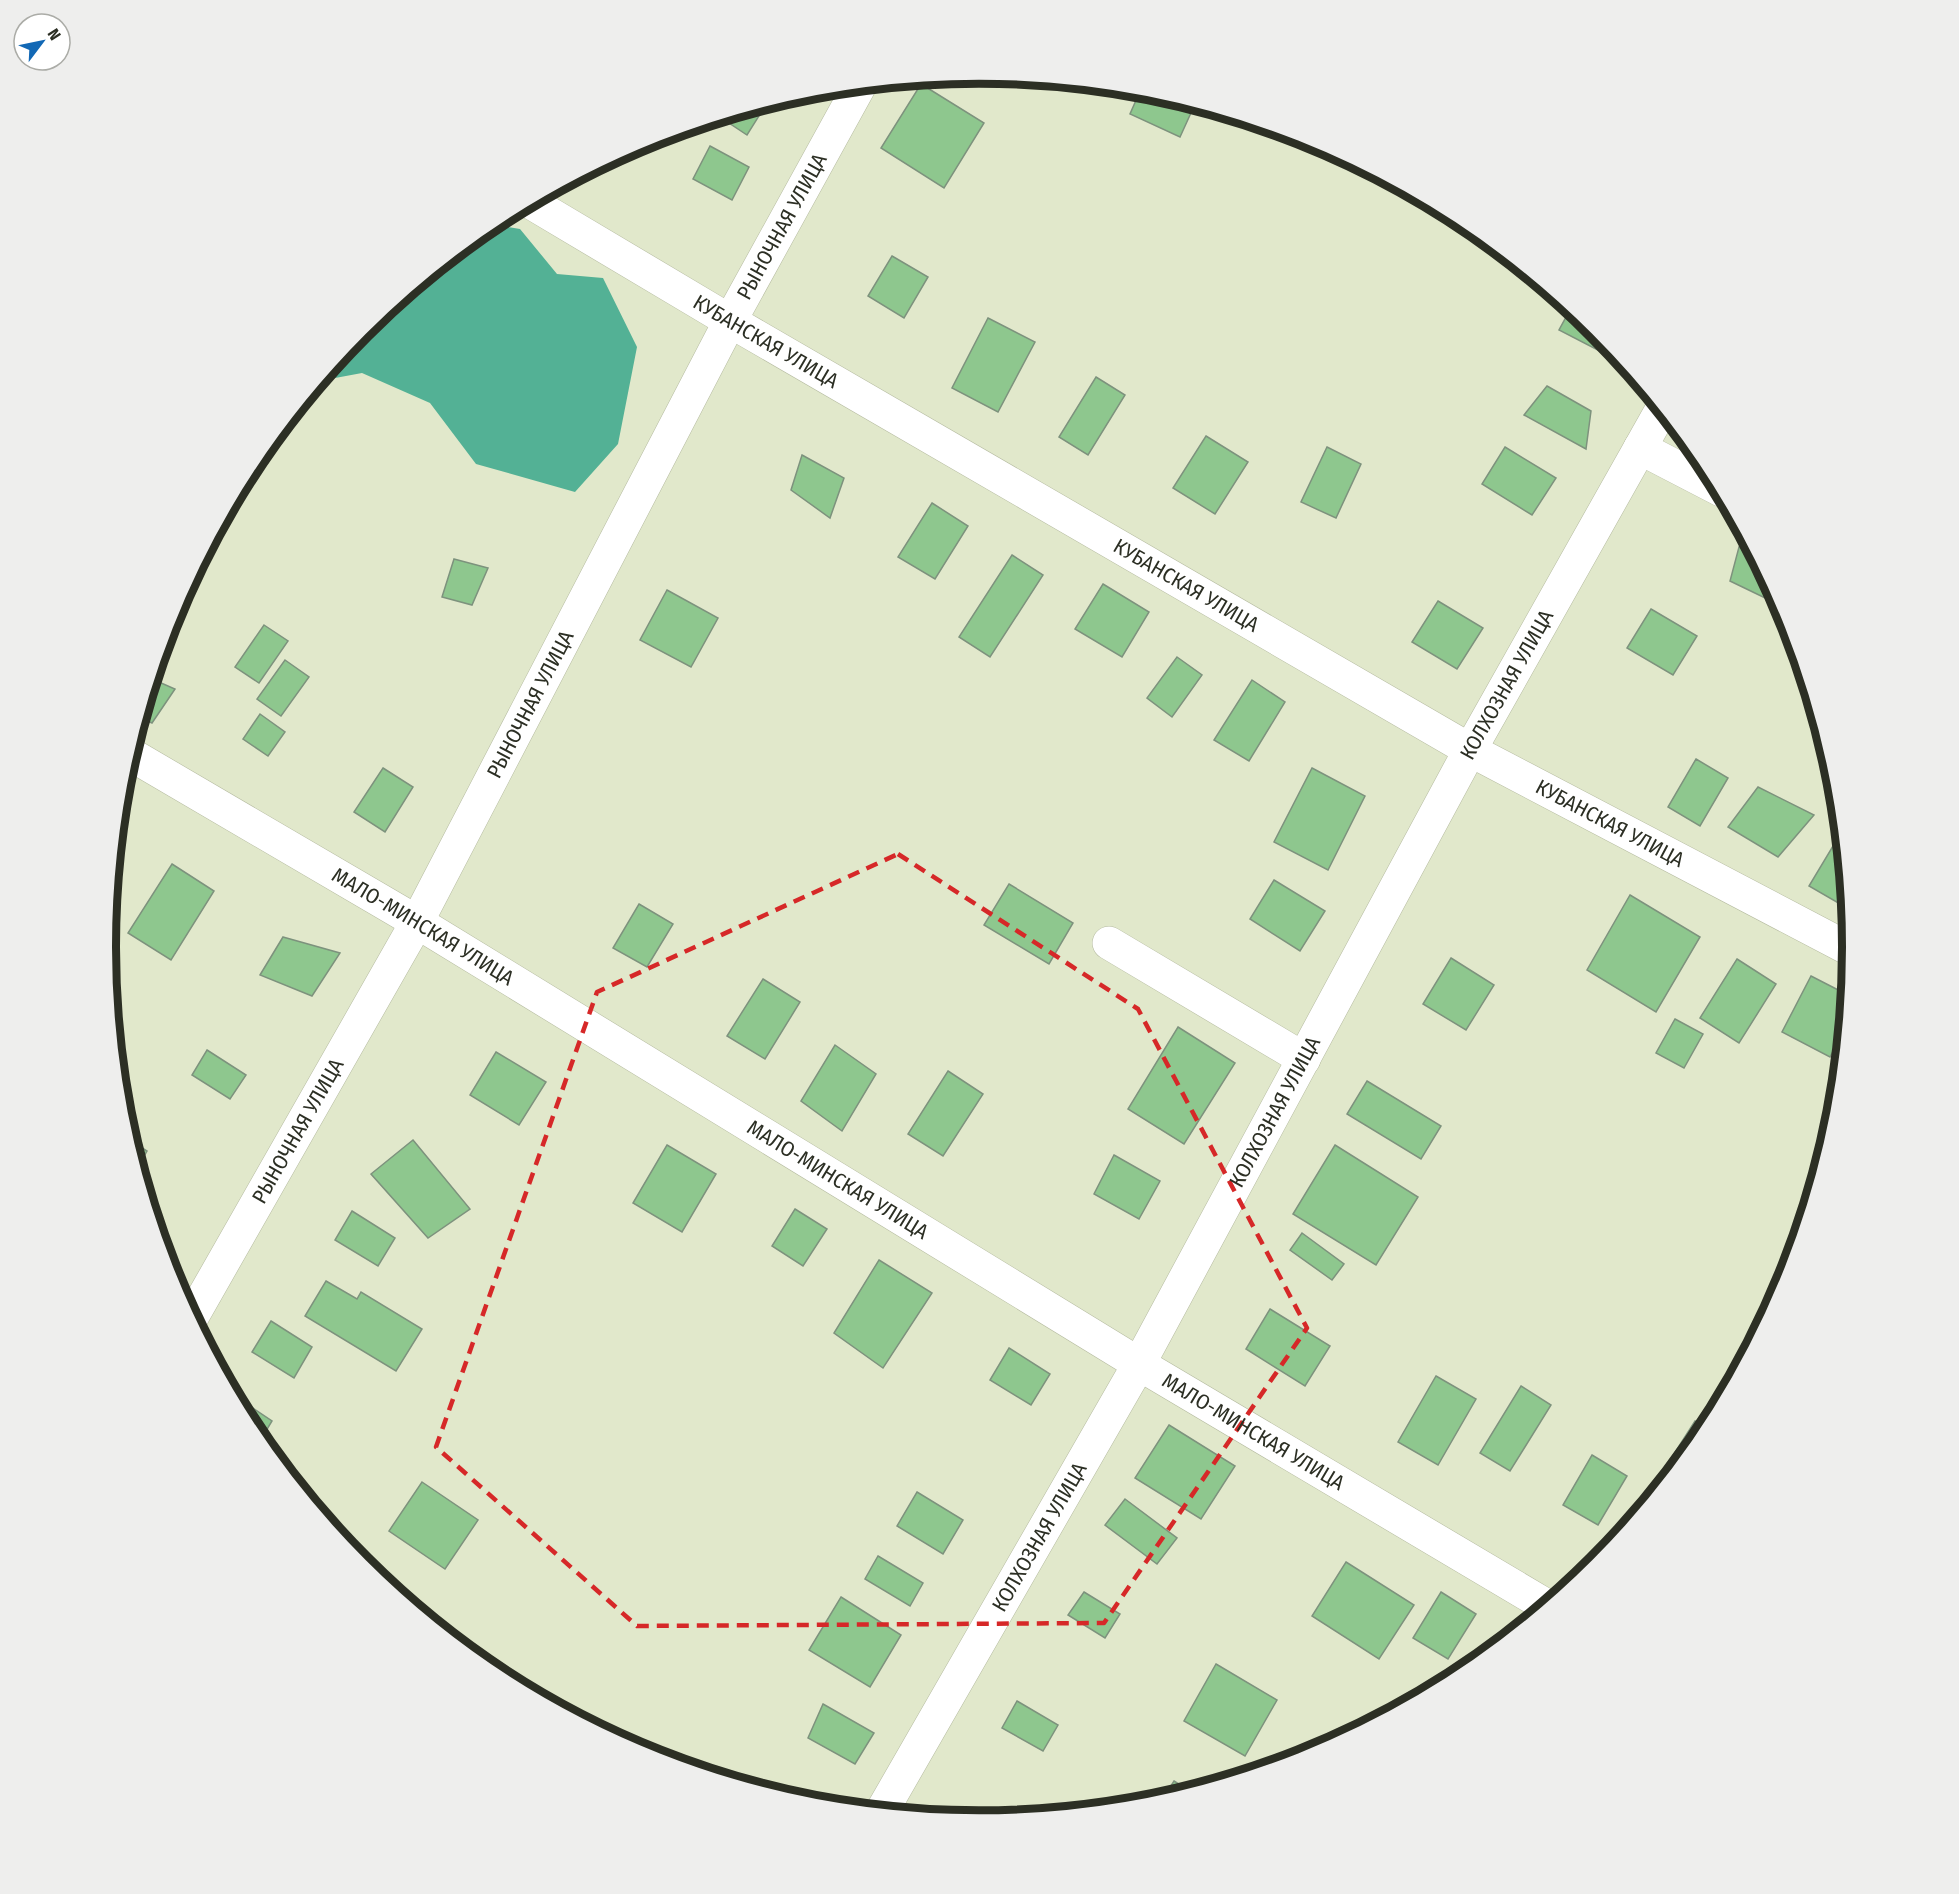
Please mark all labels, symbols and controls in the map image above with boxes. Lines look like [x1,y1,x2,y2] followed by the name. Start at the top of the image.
[12,12,72,72] north arrow
[44,25,65,43] text: N
[731,149,833,304] street label: РЫНОЧНАЯ УЛИЦА
[688,289,843,394] street label: КУБАНСКАЯ УЛИЦА
[1109,533,1264,638] street label: КУБАНСКАЯ УЛИЦА
[1454,605,1559,764] street label: КОЛХОЗНАЯ УЛИЦА
[481,626,579,783] street label: РЫНОЧНАЯ УЛИЦА
[1531,774,1688,873] street label: КУБАНСКАЯ УЛИЦА
[327,862,519,991] street label: МАЛО-МИНСКАЯ УЛИЦА
[1224,1032,1326,1192] street label: КОЛХОЗНАЯ УЛИЦА
[246,1054,350,1208] street label: РЫНОЧНАЯ УЛИЦА
[742,1114,933,1245] street label: МАЛО-МИНСКАЯ УЛИЦА
[1157,1368,1349,1496] street label: МАЛО-МИНСКАЯ УЛИЦА
[986,1458,1093,1616] street label: КОЛХОЗНАЯ УЛИЦА

